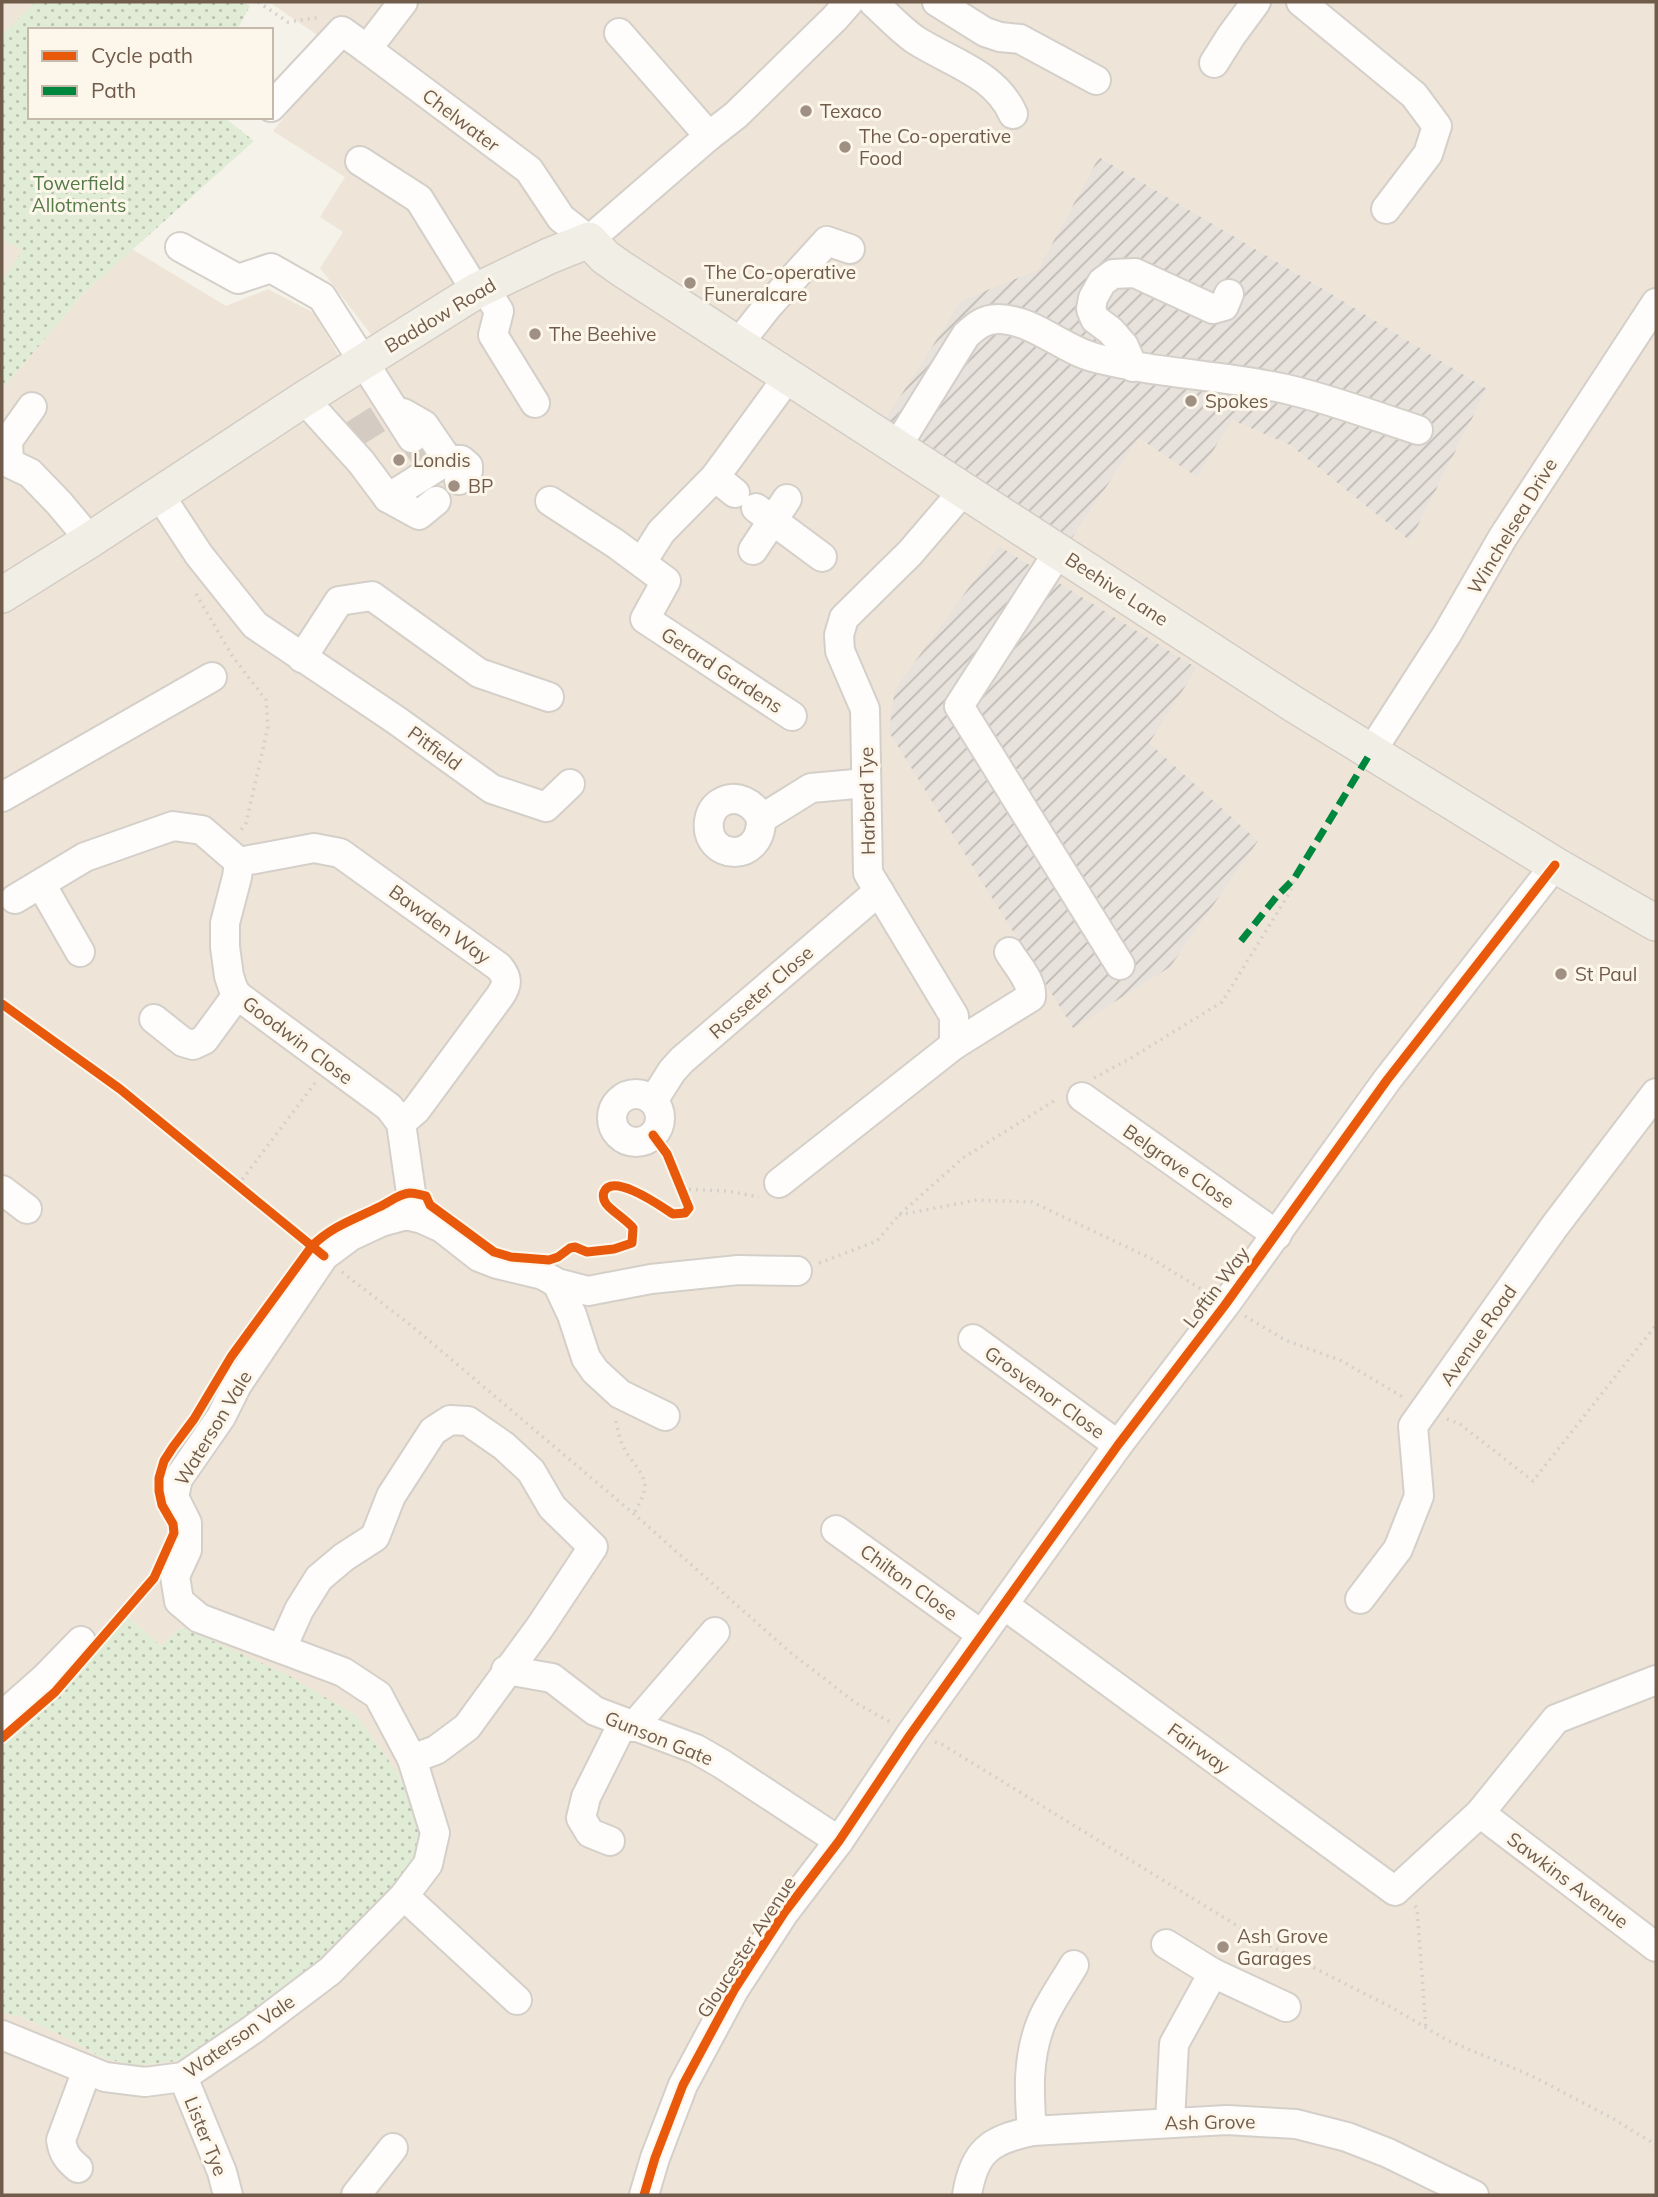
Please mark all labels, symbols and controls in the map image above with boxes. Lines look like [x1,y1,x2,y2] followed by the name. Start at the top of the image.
[28,28,273,119] legend
[91,42,193,68] text: Cycle path
[91,77,136,103] text: Path
[418,83,504,157] street label: Chelwater
[820,99,882,123] place label: Texaco
[798,103,814,119] marker: Texaco
[859,124,1011,170] place label: The Co-operative Food
[837,139,853,155] marker: The Co-operative Food
[32,171,126,217] park label: Towerfield Allotments
[704,260,856,306] place label: The Co-operative Funeralcare
[380,272,500,358] street label: Baddow Road
[682,275,698,291] marker: The Co-operative Funeralcare
[549,322,656,346] place label: The Beehive
[527,326,543,342] marker: The Beehive
[1205,389,1268,413] place label: Spokes
[1183,393,1199,409] marker: Spokes
[413,448,471,472] place label: Londis
[391,452,407,468] marker: Londis
[1462,454,1562,598] street label: Winchelsea Drive
[468,474,493,498] place label: BP
[446,478,462,494] marker: BP
[1061,547,1173,631] street label: Beehive Lane
[657,622,787,718] street label: Gerard Gardens
[403,720,467,776] street label: Pitfield
[854,747,880,855] street label: Harberd Tye
[384,879,496,969] street label: Bawden Way
[704,940,818,1044] street label: Rosseter Close
[1575,962,1637,986] place label: St Paul
[1553,966,1569,982] marker: St Paul
[238,991,358,1089] street label: Goodwin Close
[1119,1119,1239,1213] street label: Belgrave Close
[1178,1242,1254,1332] street label: Loftin Way
[1434,1280,1522,1390] street label: Avenue Road
[980,1340,1110,1444] street label: Grosvenor Close
[169,1366,257,1490] street label: Waterson Vale
[856,1539,962,1625] street label: Chilton Close
[601,1705,717,1771] street label: Gunson Gate
[1163,1717,1235,1779] street label: Fairway
[1503,1827,1633,1933] street label: Sawkins Avenue
[691,1872,801,2022] street label: Gloucester Avenue
[1237,1924,1328,1970] place label: Ash Grove Garages
[1215,1939,1231,1955] marker: Ash Grove Garages
[179,1989,299,2083] street label: Waterson Vale
[179,2093,233,2179] street label: Lister Tye
[1164,2109,1256,2135] street label: Ash Grove

